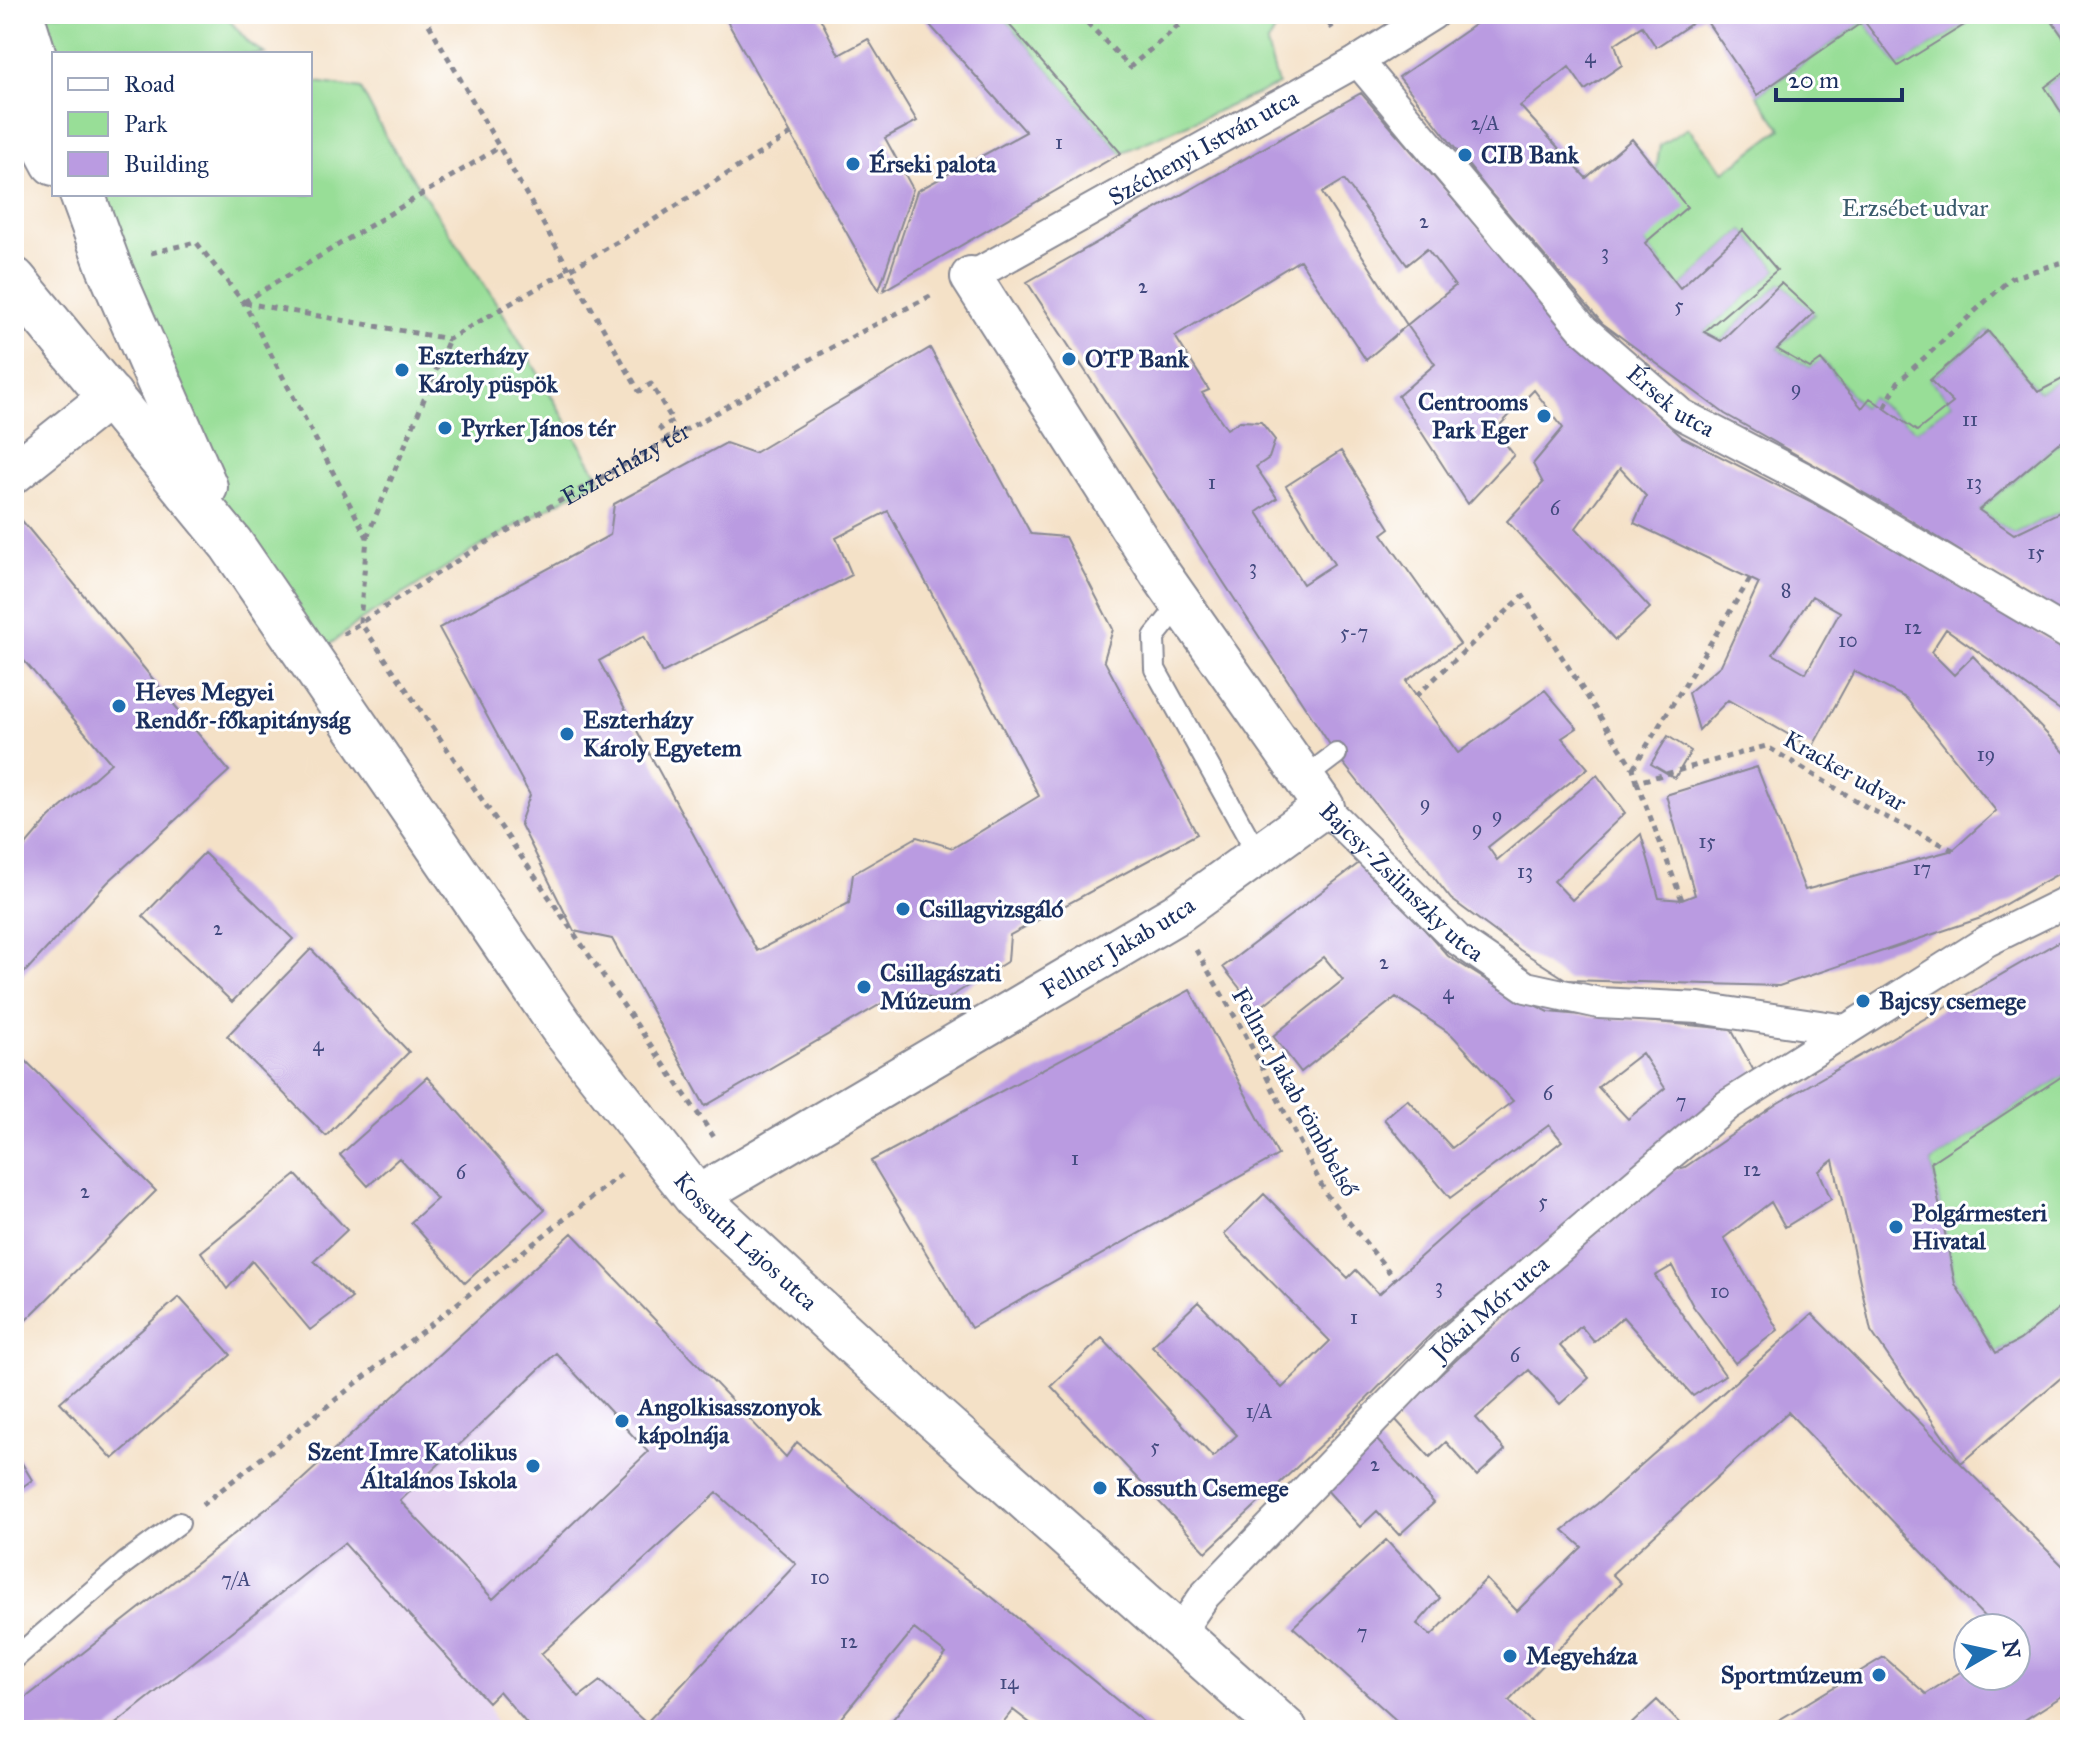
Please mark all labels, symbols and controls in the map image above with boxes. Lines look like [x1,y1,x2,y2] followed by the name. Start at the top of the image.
[1584,44,1596,68] house number: 4
[52,52,312,196] legend
[1776,52,1902,102] scale bar
[1788,65,1839,95] text: 20 m
[124,69,175,99] text: Road
[1103,82,1304,212] street label: Széchenyi István utca
[124,109,168,139] text: Park
[1471,111,1500,135] house number: 2/A
[1055,130,1063,154] house number: 1
[1481,140,1580,170] place label: CIB Bank
[1456,146,1474,164] marker: CIB Bank
[869,148,997,179] place label: Érseki palota
[124,149,209,179] text: Building
[844,155,862,173] marker: Érseki palota
[1842,193,1988,223] park label: Erzsébet udvar
[1419,209,1429,233] house number: 2
[1601,240,1609,264] house number: 3
[1138,274,1148,298] house number: 2
[1674,293,1684,317] house number: 5
[418,341,558,399] place label: Eszterházy Károly püspök
[1085,344,1190,374] place label: OTP Bank
[1060,350,1078,368] marker: OTP Bank
[1621,359,1720,444] street label: Érsek utca
[393,361,411,379] marker: Eszterházy Károly püspök
[1791,376,1801,400] house number: 9
[1418,387,1529,445] place label: Centrooms Park Eger
[1535,407,1553,425] marker: Centrooms Park Eger
[1962,407,1978,431] house number: 11
[461,413,617,443] place label: Pyrker János tér
[556,416,695,512] street label: Eszterházy tér
[436,419,454,437] marker: Pyrker János tér
[1208,470,1216,494] house number: 1
[1966,470,1982,494] house number: 13
[1550,496,1561,520] house number: 6
[2027,540,2045,564] house number: 15
[1249,555,1257,579] house number: 3
[1781,578,1791,602] house number: 8
[1904,615,1922,639] house number: 12
[1340,620,1368,644] house number: 5-7
[1838,628,1858,652] house number: 10
[135,677,351,735] place label: Heves Megyei Rendőr-főkapitányság
[110,697,128,715] marker: Heves Megyei Rendőr-főkapitányság
[583,705,743,763] place label: Eszterházy Károly Egyetem
[1778,724,1912,818] street label: Kracker udvar
[558,725,576,743] marker: Eszterházy Károly Egyetem
[1977,742,1995,766] house number: 19
[1420,791,1430,815] house number: 9
[1313,796,1490,969] street label: Bajcsy-Zsilinszky utca
[1492,803,1502,827] house number: 9
[1472,816,1482,840] house number: 9
[1698,829,1716,853] house number: 15
[1913,856,1931,880] house number: 17
[1517,859,1533,883] house number: 13
[1035,890,1202,1005] street label: Fellner Jakab utca
[919,894,1064,924] place label: Csillagvizsgáló
[894,900,912,918] marker: Csillagvizsgáló
[213,916,223,940] house number: 2
[1379,950,1389,974] house number: 2
[880,958,1002,1016] place label: Csillagászati Múzeum
[855,978,873,996] marker: Csillagászati Múzeum
[1442,980,1454,1004] house number: 4
[1225,982,1365,1202] street label: Fellner Jakab tömbbelső
[1879,986,2026,1016] place label: Bajcsy csemege
[1854,992,1872,1010] marker: Bajcsy csemege
[312,1032,324,1056] house number: 4
[1543,1081,1554,1105] house number: 6
[1676,1089,1686,1113] house number: 7
[1071,1146,1079,1170] house number: 1
[1743,1157,1761,1181] house number: 12
[456,1160,467,1184] house number: 6
[667,1166,824,1317] street label: Kossuth Lajos utca
[80,1179,90,1203] house number: 2
[1538,1189,1548,1213] house number: 5
[1912,1198,2047,1256] place label: Polgármesteri Hivatal
[1887,1218,1905,1236] marker: Polgármesteri Hivatal
[1422,1248,1556,1369] street label: Jókai Mór utca
[1435,1274,1443,1298] house number: 3
[1710,1279,1730,1303] house number: 10
[1350,1305,1358,1329] house number: 1
[1510,1343,1521,1367] house number: 6
[636,1392,822,1450] place label: Angolkisasszonyok kápolnája
[1246,1399,1273,1423] house number: 1/A
[613,1412,631,1430] marker: Angolkisasszonyok kápolnája
[1150,1434,1160,1458] house number: 5
[307,1437,518,1495] place label: Szent Imre Katolikus Általános Iskola
[1370,1452,1380,1476] house number: 2
[524,1457,542,1475] marker: Szent Imre Katolikus Általános Iskola
[1116,1473,1289,1503] place label: Kossuth Csemege
[1091,1479,1109,1497] marker: Kossuth Csemege
[810,1565,830,1589] house number: 10
[221,1567,251,1591] house number: 7/A
[1952,1612,2032,1692] north arrow
[1357,1620,1367,1644] house number: 7
[840,1629,858,1653] house number: 12
[1996,1638,2026,1661] text: N
[1526,1641,1638,1671] place label: Megyeháza
[1501,1647,1519,1665] marker: Megyeháza
[1721,1660,1864,1690] place label: Sportmúzeum
[1870,1666,1888,1684] marker: Sportmúzeum
[999,1670,1019,1694] house number: 14

